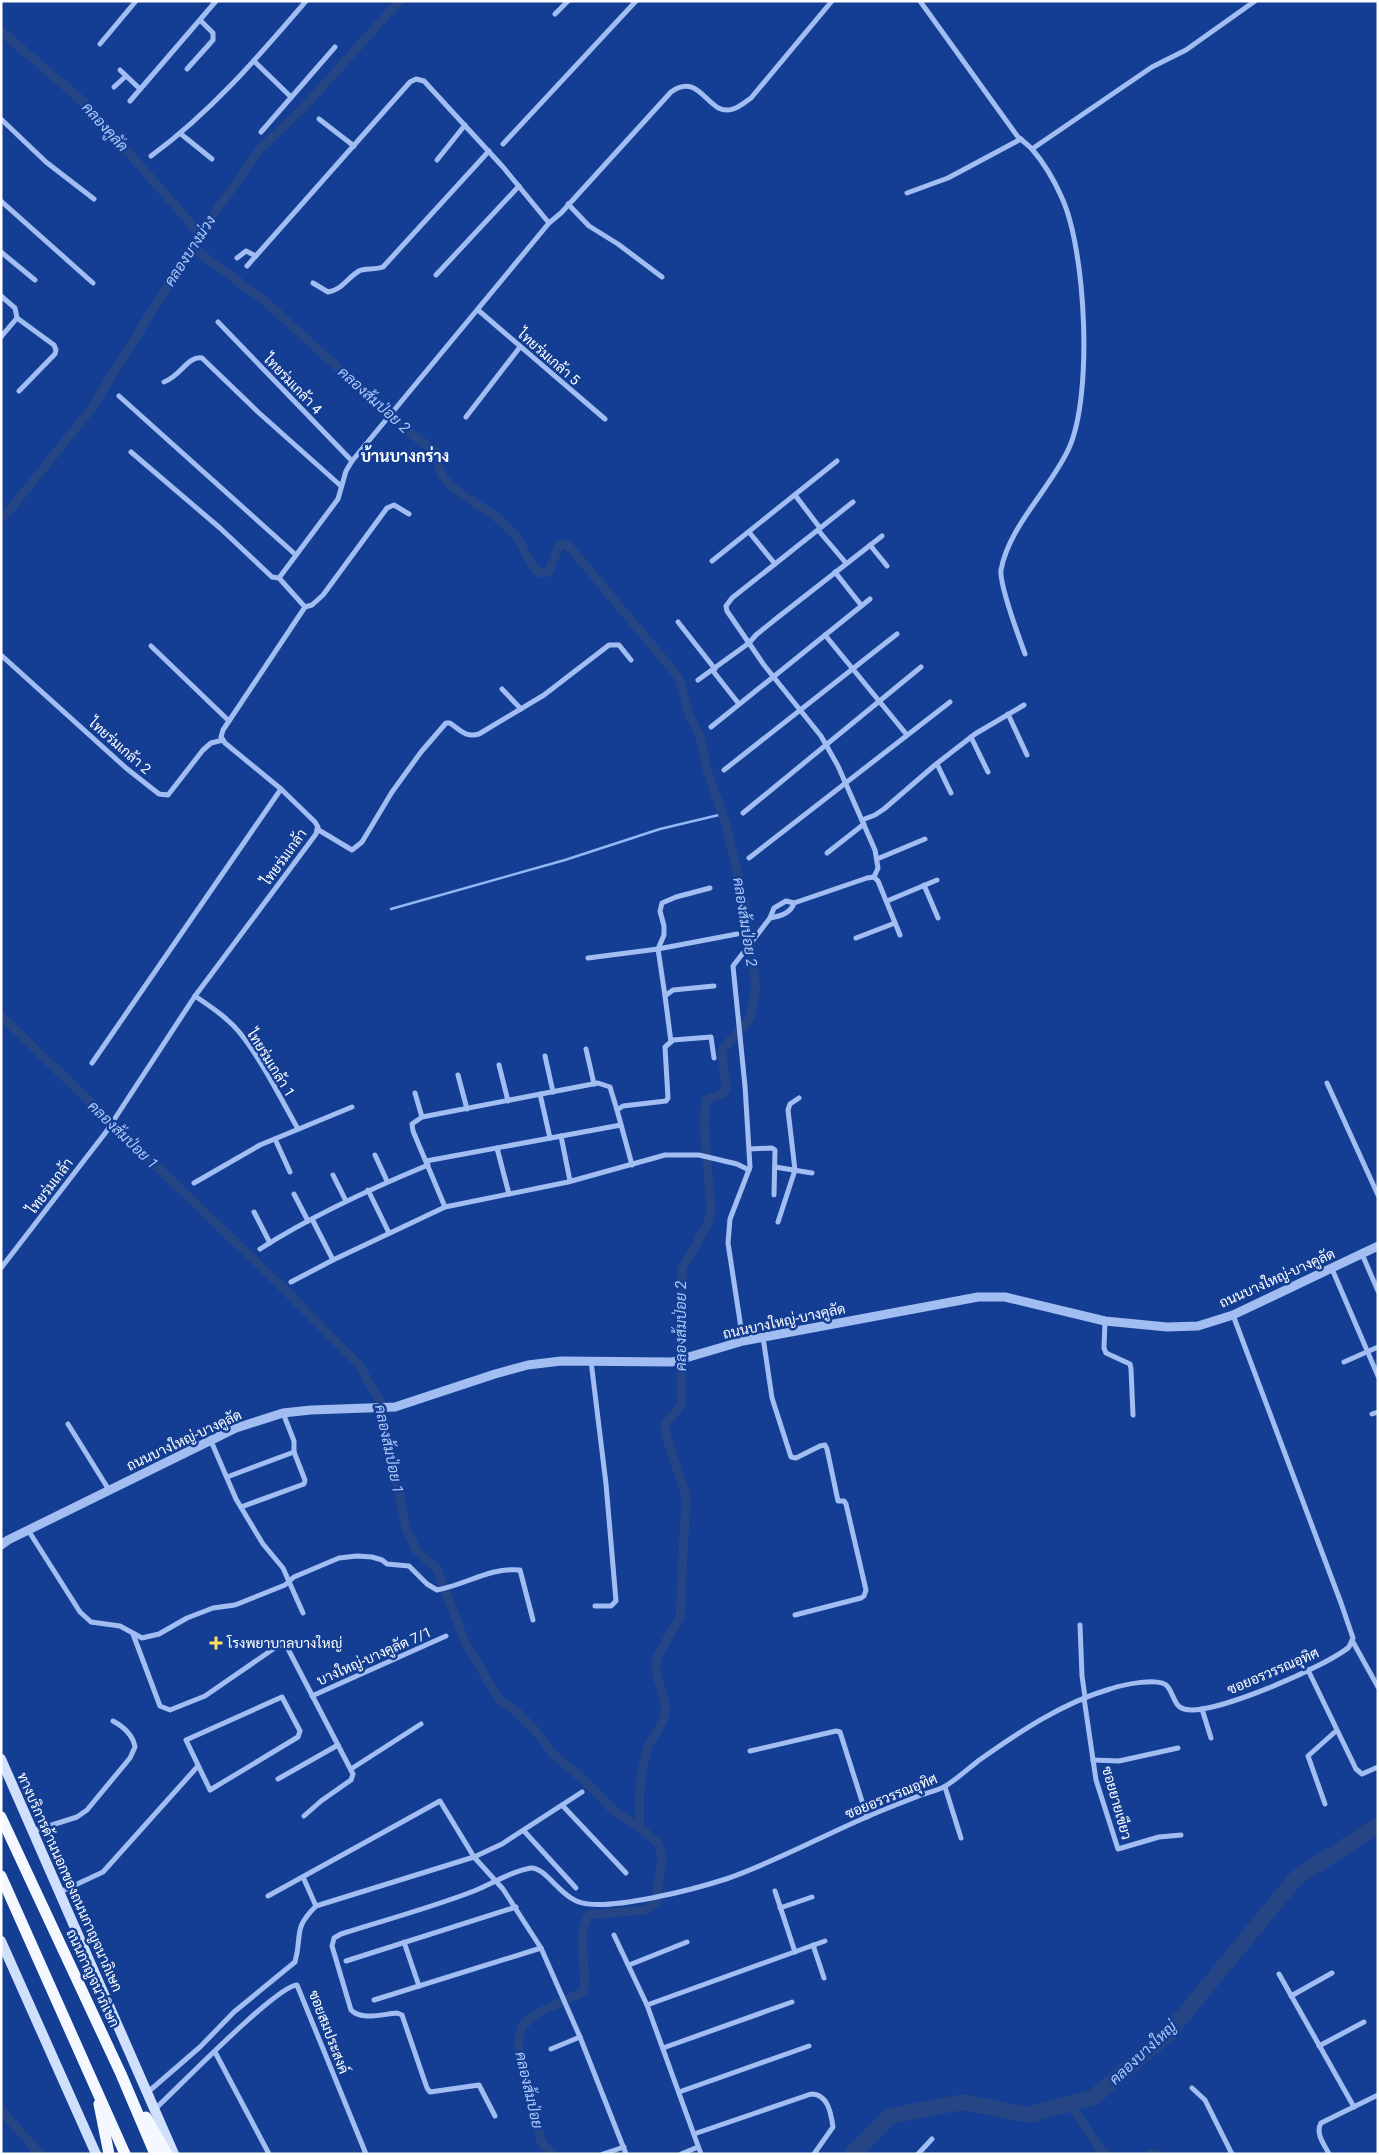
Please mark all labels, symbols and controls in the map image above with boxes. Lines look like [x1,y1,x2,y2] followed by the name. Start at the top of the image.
[77,99,132,156] water label: คลองคูลัด
[160,212,220,290] water label: คลองบางม่วง
[514,324,584,388] street label: ไทยร่มเกล้า 5
[260,349,326,417] street label: ไทยร่มเกล้า 4
[334,362,414,437] water label: คลองส้มป่อย 2
[361,445,449,466] district label: บ้านบางกร่าง
[85,713,155,777] street label: ไทยร่มเกล้า 2
[257,825,310,889] street label: ไทยร่มเกล้า
[729,876,762,968] water label: คลองส้มป่อย 2
[243,1025,299,1100] street label: ไทยร่มเกล้า 1
[84,1096,162,1173] water label: คลองส้มป่อย 1
[23,1154,76,1218] street label: ไทยร่มเกล้า
[1217,1245,1338,1313] street label: ถนนบางใหญ่-บางคูลัด
[671,1281,690,1371] water label: คลองส้มป่อย 2
[721,1300,847,1344] street label: ถนนบางใหญ่-บางคูลัด
[371,1403,408,1495] water label: คลองส้มป่อย 1
[124,1406,245,1475] street label: ถนนบางใหญ่-บางคูลัด
[314,1623,435,1690] street label: บางใหญ่-บางคูลัด 7/1
[226,1635,342,1652] place label: โรงพยาบาลบางใหญ่
[209,1636,223,1650] marker: โรงพยาบาลบางใหญ่
[1225,1644,1322,1699] street label: ซอยอรวรรณอุทิศ
[1099,1764,1136,1841] street label: ซอยยายเขียว
[14,1770,126,1994] street label: ทางบริการด้านนอกของถนนกาญจนาภิเษก
[843,1770,940,1824] street label: ซอยอรวรรณอุทิศ
[63,1926,123,2030] street label: ถนนกาญจนาภิเษก
[306,1988,353,2076] street label: ซอยสมประสงค์
[1105,2016,1181,2089] water label: คลองบางใหญ่
[511,2050,548,2131] water label: คลองส้มป่อย

